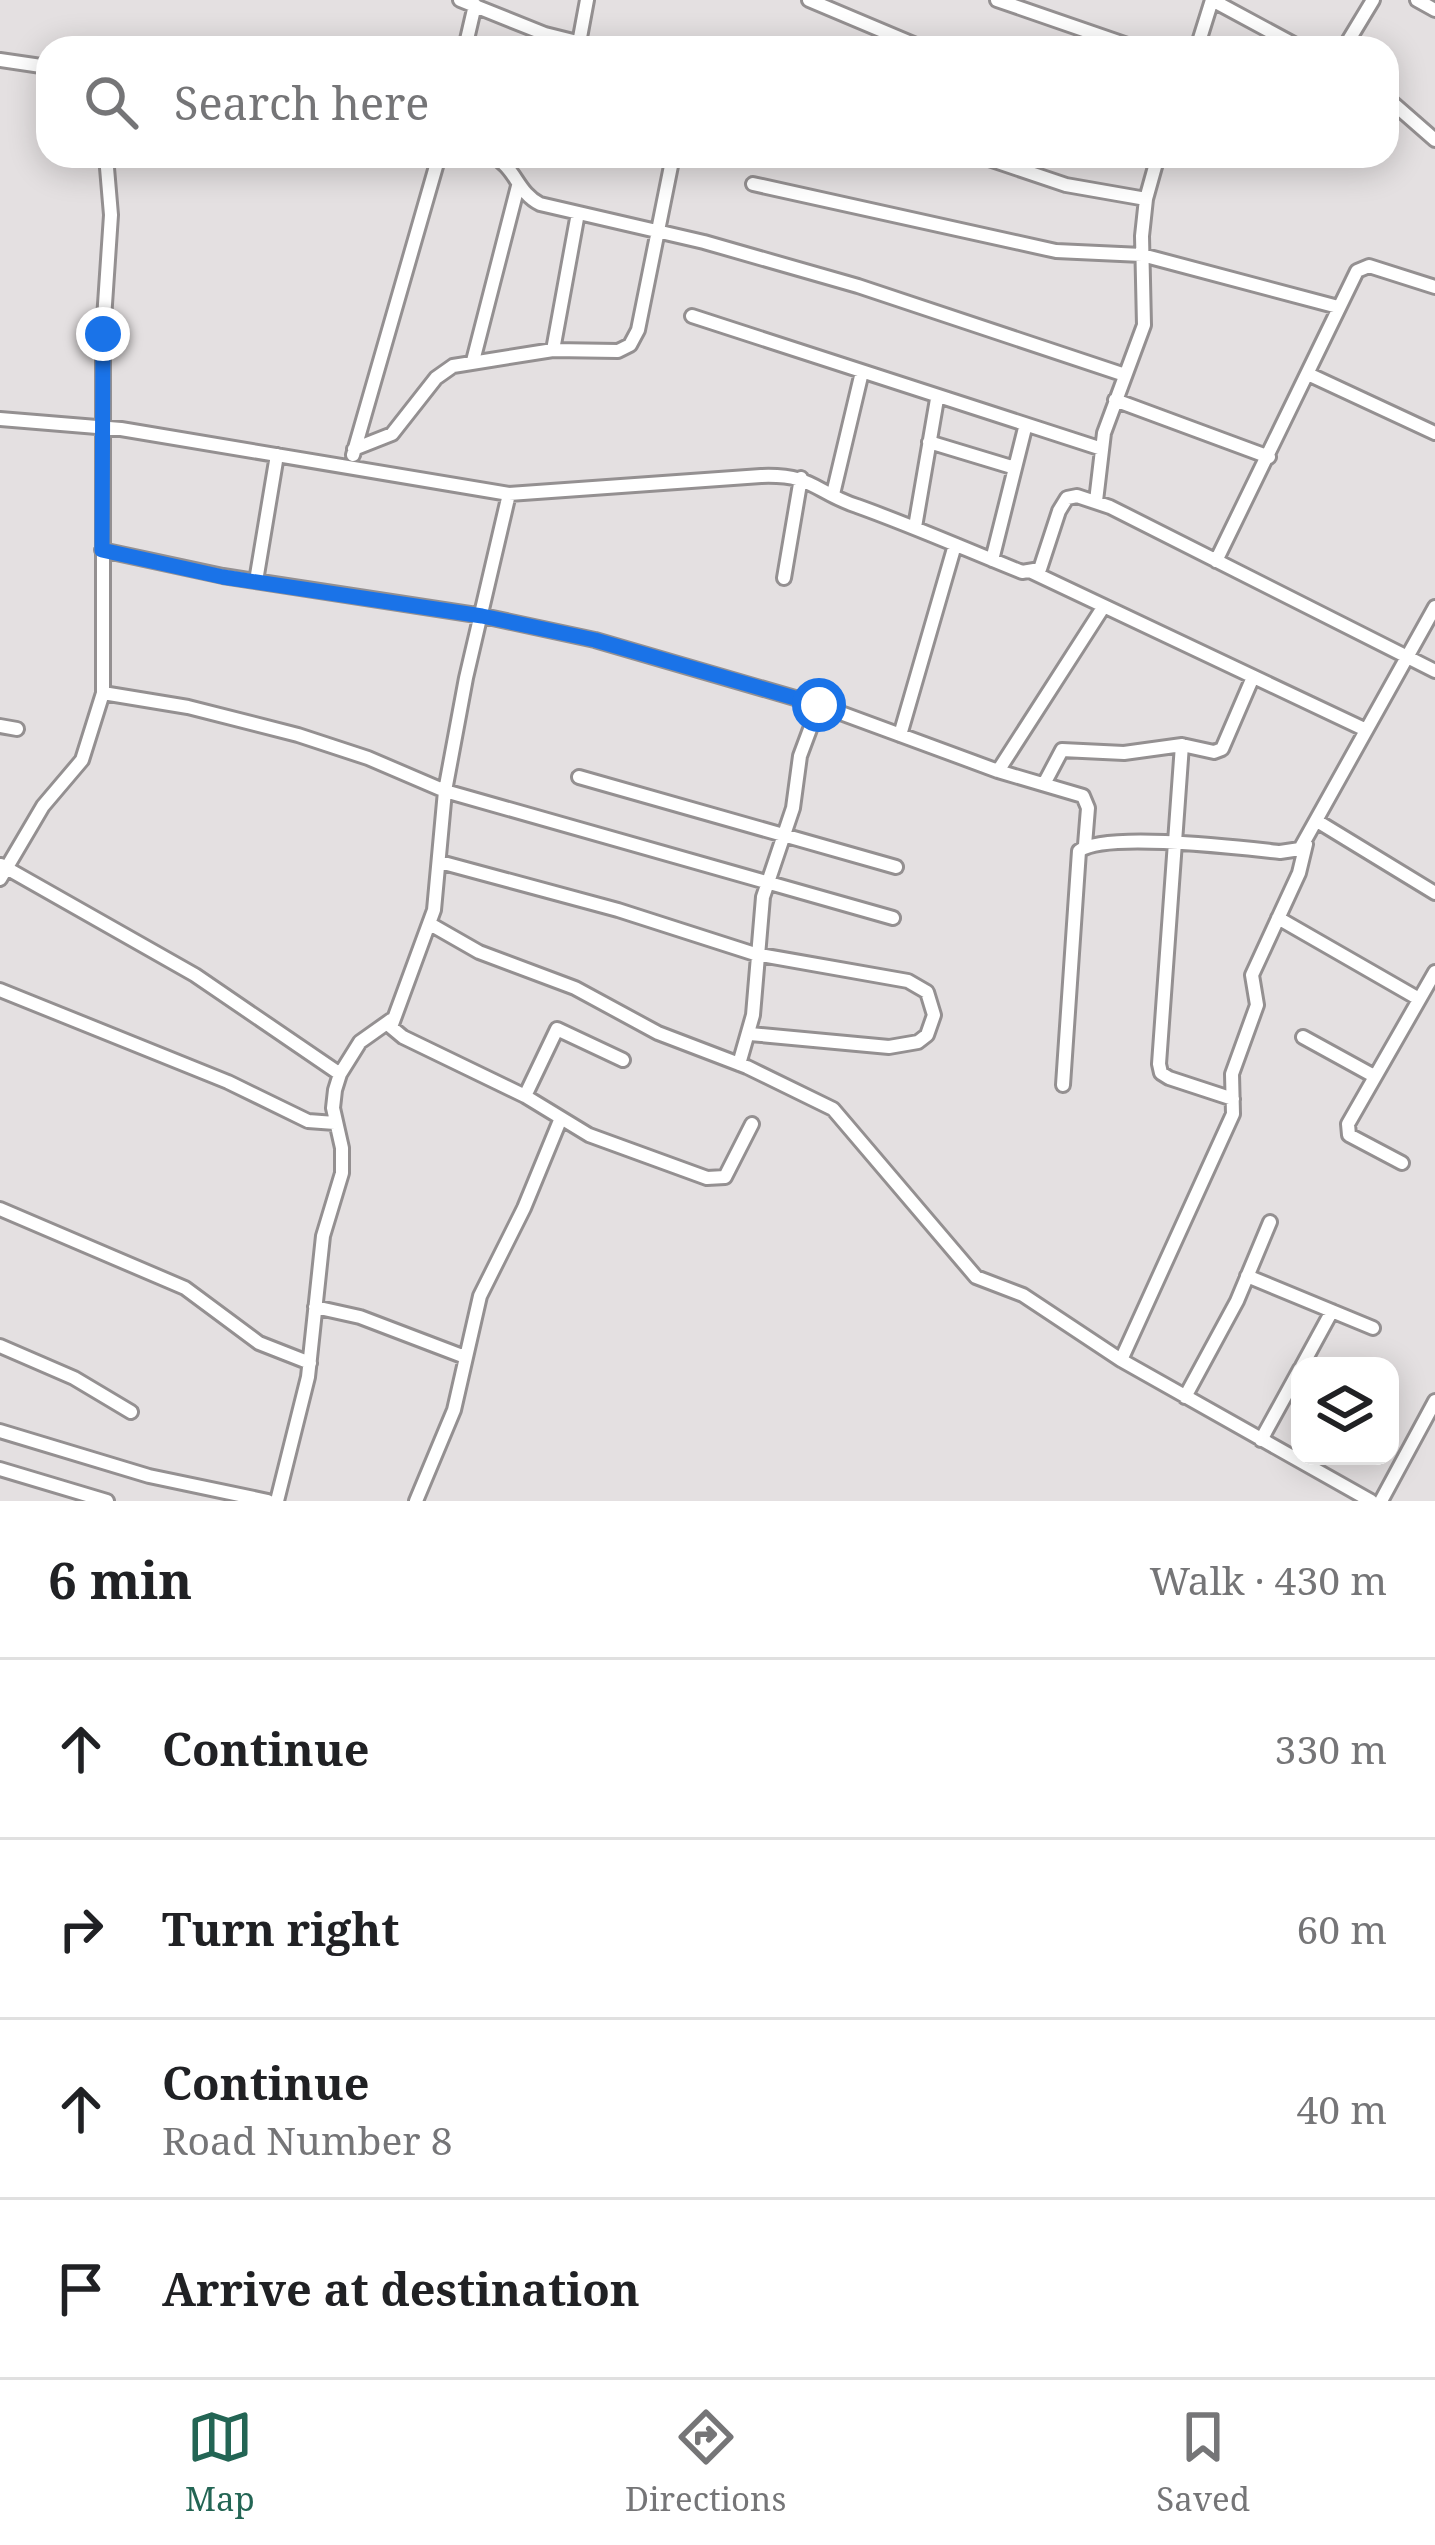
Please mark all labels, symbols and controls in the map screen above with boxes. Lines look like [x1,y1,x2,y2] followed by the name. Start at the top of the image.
[36,36,1399,168] search box
[78,69,144,135] icon: search
[174,72,429,133] text: Search here
[76,307,130,361] route end
[792,678,846,732] route start
[1291,1357,1399,1465] map controls
[1291,1357,1399,1465] button: layers
[48,1544,192,1614] text: 6 min
[1150,1553,1387,1606] text: Walk · 430 m
[48,1716,114,1782] icon: ahead
[162,1718,370,1779] text: Continue
[1275,1722,1387,1775] text: 330 m
[48,1896,114,1962] icon: right
[162,1898,399,1959] text: Turn right
[1296,1902,1387,1955] text: 60 m
[162,2052,370,2113] text: Continue
[48,2076,114,2142] icon: ahead
[1296,2082,1387,2135] text: 40 m
[162,2113,453,2166] text: Road Number 8
[48,2256,114,2322] icon: arrive
[162,2258,640,2319] text: Arrive at destination
[185,2404,255,2521] tab: Map
[625,2404,786,2521] tab: Directions
[1156,2404,1250,2521] tab: Saved

